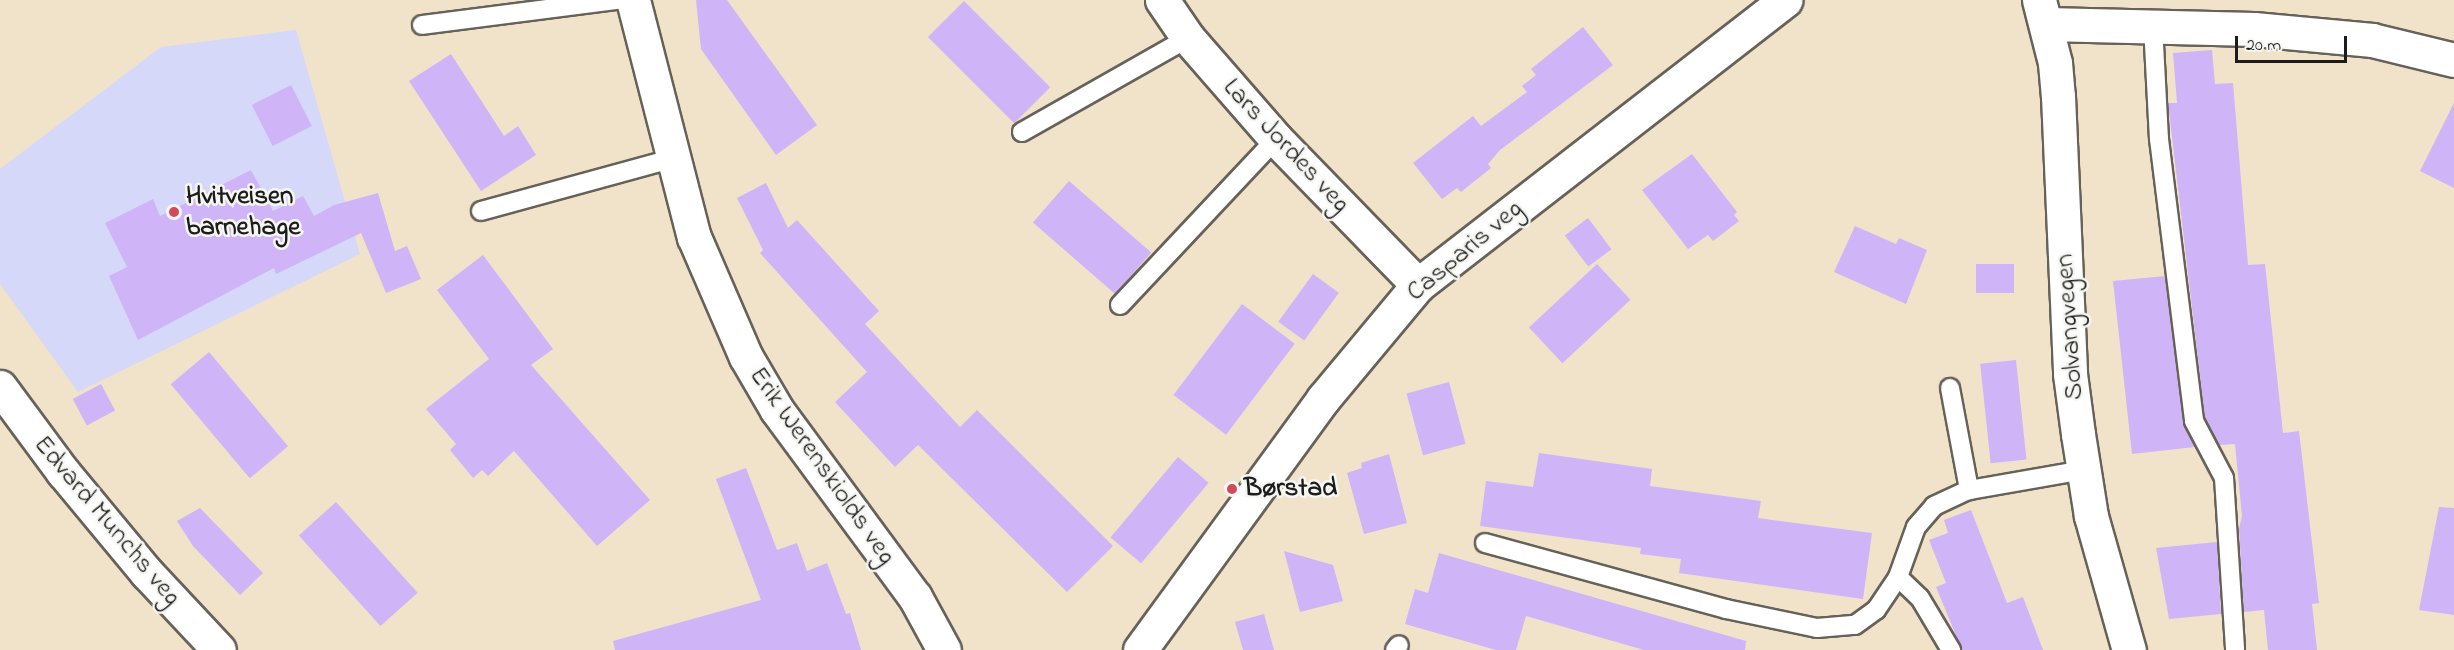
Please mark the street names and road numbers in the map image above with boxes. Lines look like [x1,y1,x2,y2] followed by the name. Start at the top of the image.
[1215,72,1357,220] street label: Lars Jordes veg
[1400,193,1530,309] street label: Casparis veg
[2049,253,2091,401] street label: Solvangvegen
[742,361,902,571] street label: Erik Werenskiolds veg
[26,429,188,613] street label: Edvard Munchs veg

